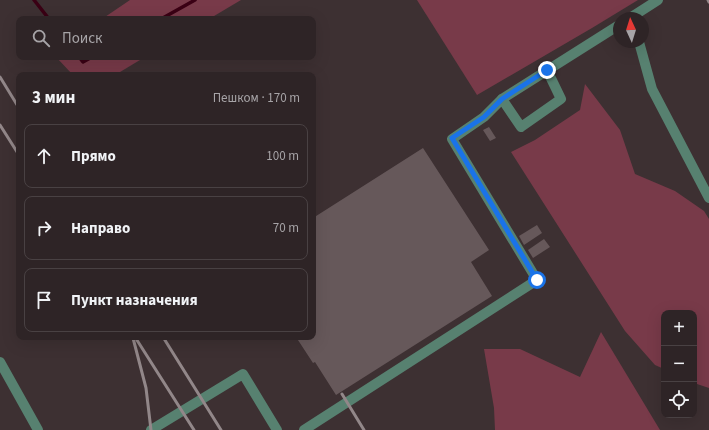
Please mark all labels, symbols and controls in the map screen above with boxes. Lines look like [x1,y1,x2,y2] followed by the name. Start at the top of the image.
[613,12,649,48] north arrow
[16,16,316,60] search box
[30,27,52,49] icon: search
[62,28,103,49] text: Поиск
[538,61,556,79] route end
[32,86,75,110] text: 3 мин
[213,89,300,107] text: Пешком · 170 m
[33,145,55,167] icon: ahead
[71,146,116,167] text: Прямо
[266,147,299,165] text: 100 m
[33,217,55,239] icon: right
[71,218,130,239] text: Направо
[273,219,299,237] text: 70 m
[528,271,546,289] route start
[33,289,55,311] icon: arrive
[71,290,198,311] text: Пункт назначения
[661,310,697,418] map controls
[661,310,697,346] button: +
[661,346,697,382] button: −
[661,382,697,418] button: locate

